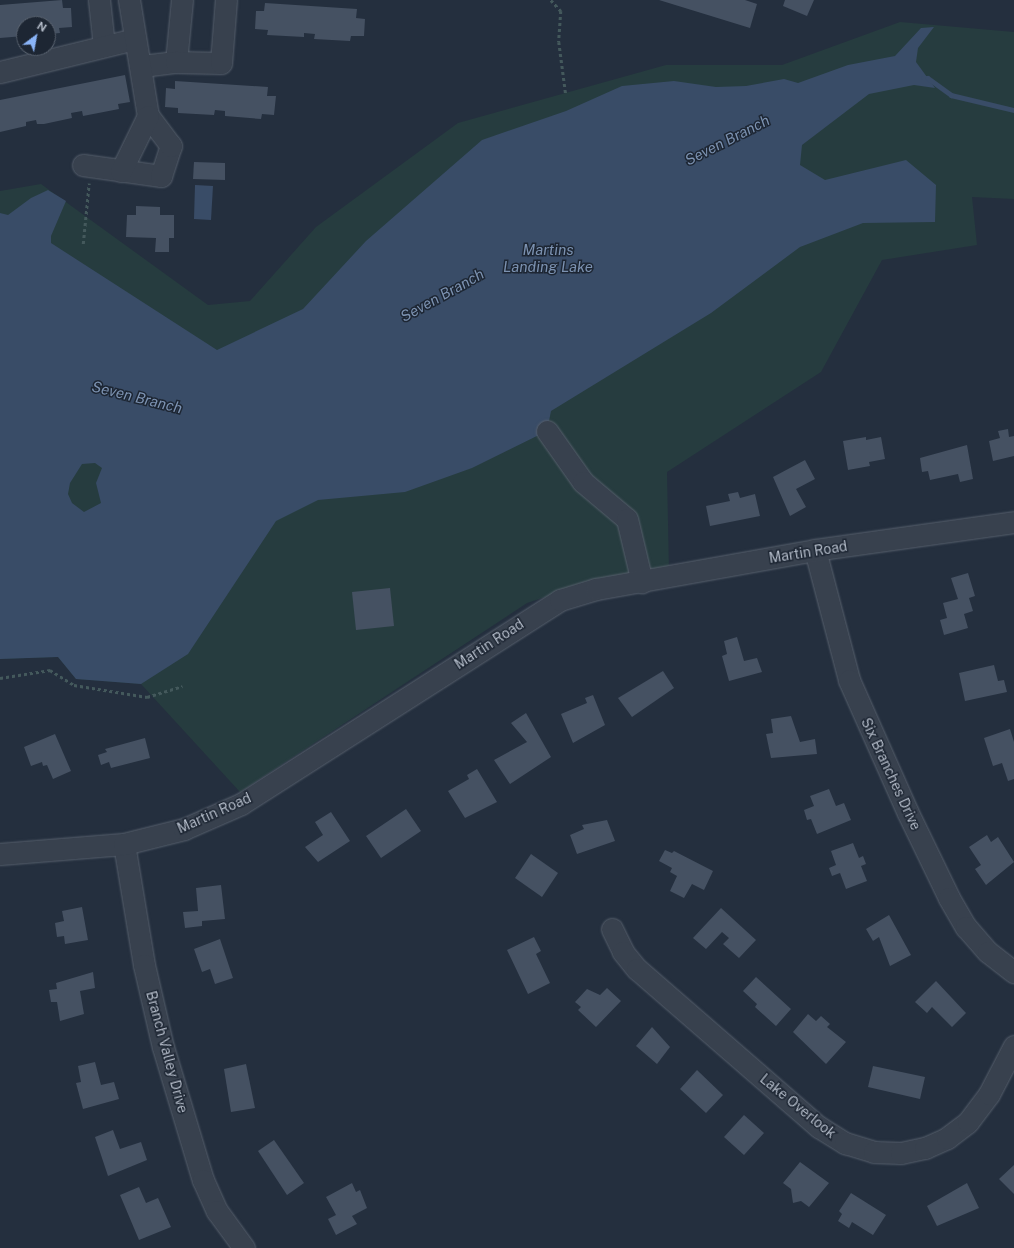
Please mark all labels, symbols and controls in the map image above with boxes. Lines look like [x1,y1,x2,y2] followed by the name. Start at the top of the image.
[16,16,56,56] north arrow
[35,19,49,34] text: N
[682,111,772,169] water label: Seven Branch
[503,240,593,275] water label: Martins Landing Lake
[397,265,487,325] water label: Seven Branch
[90,377,184,417] water label: Seven Branch
[768,538,848,566] street label: Martin Road
[451,615,527,673] street label: Martin Road
[858,715,924,833] street label: Six Branches Drive
[174,789,254,837] street label: Martin Road
[143,989,191,1115] street label: Branch Valley Drive
[757,1070,839,1142] street label: Lake Overlook

